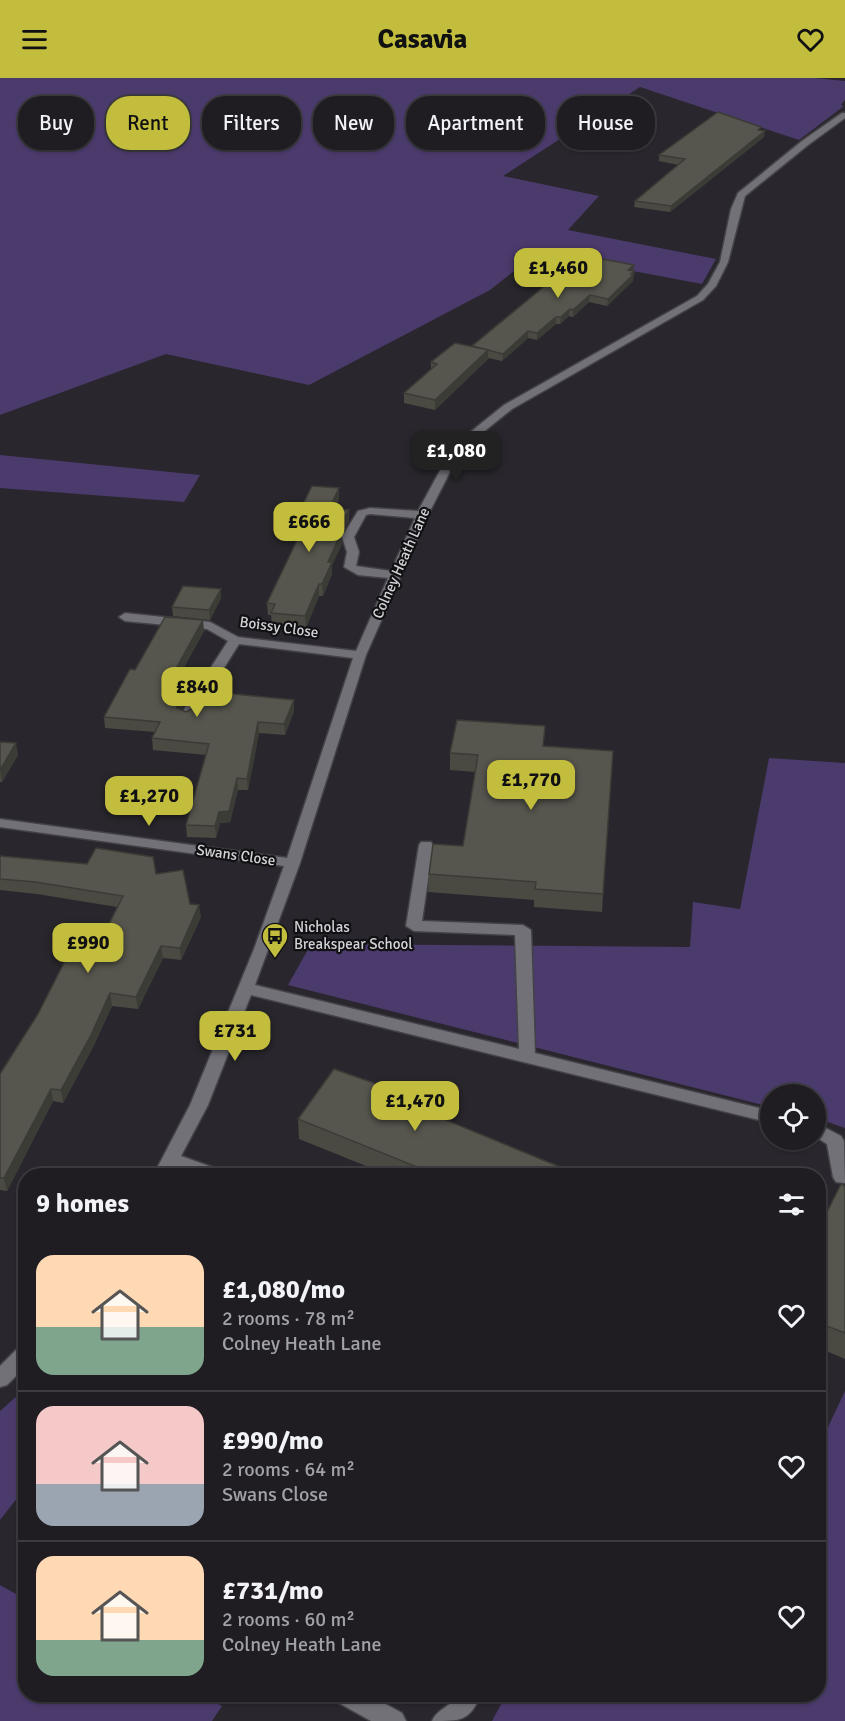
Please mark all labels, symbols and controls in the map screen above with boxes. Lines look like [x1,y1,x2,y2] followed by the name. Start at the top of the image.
[18,23,51,56] icon: menu
[378,23,467,56] text: Casavia
[794,23,827,56] icon: heart
[18,96,94,150] chip: Buy
[106,96,190,150] chip: Rent
[202,96,301,150] chip: Filters
[313,96,394,150] chip: New
[406,96,545,150] chip: Apartment
[557,96,655,150] chip: House
[509,248,607,299] pin: £1,460
[528,255,588,280] text: £1,460
[407,431,505,482] pin: £1,080
[426,438,486,463] text: £1,080
[273,502,345,553] pin: £666
[368,505,434,621] street label: Colney Heath Lane
[287,509,331,534] text: £666
[238,613,320,641] street label: Boissy Close
[161,667,233,718] pin: £840
[175,674,219,699] text: £840
[482,760,580,811] pin: £1,770
[501,767,561,792] text: £1,770
[100,776,198,827] pin: £1,270
[119,783,179,808] text: £1,270
[195,841,277,869] street label: Swans Close
[294,918,413,953] place label: Nicholas Breakspear School
[260,921,290,959] bus stop icon: Nicholas Breakspear School
[52,923,124,974] pin: £990
[66,930,110,955] text: £990
[199,1011,271,1062] pin: £731
[213,1018,257,1043] text: £731
[366,1081,464,1132] pin: £1,470
[760,1084,826,1150] map controls
[760,1084,826,1150] button: locate
[385,1088,445,1113] text: £1,470
[36,1188,129,1220] text: 9 homes
[775,1188,808,1221] icon: filters
[222,1274,345,1306] text: £1,080/mo
[84,1279,156,1351] icon: home
[775,1299,808,1332] icon: heart
[222,1306,355,1331] text: 2 rooms · 78 m²
[222,1331,382,1356] text: Colney Heath Lane
[222,1425,323,1457] text: £990/mo
[84,1430,156,1502] icon: home
[775,1450,808,1483] icon: heart
[222,1457,355,1482] text: 2 rooms · 64 m²
[222,1482,328,1507] text: Swans Close
[222,1575,323,1607] text: £731/mo
[84,1580,156,1652] icon: home
[775,1600,808,1633] icon: heart
[222,1607,355,1632] text: 2 rooms · 60 m²
[222,1632,382,1657] text: Colney Heath Lane

